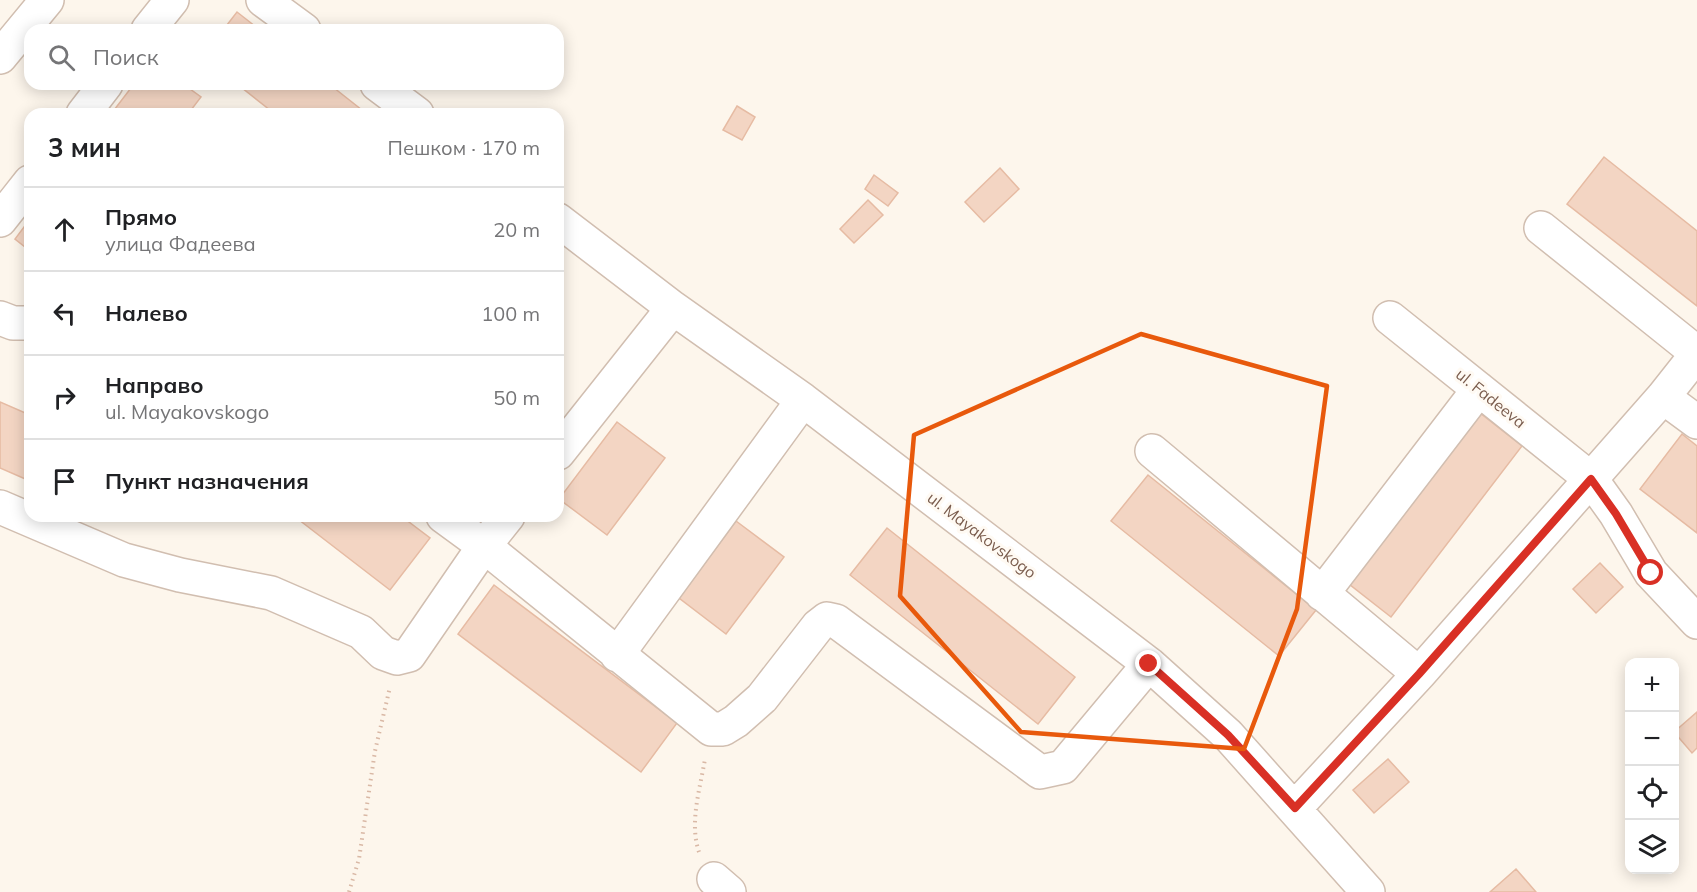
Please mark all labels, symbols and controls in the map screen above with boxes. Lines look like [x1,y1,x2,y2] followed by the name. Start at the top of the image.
[24,24,564,90] search box
[45,41,78,74] icon: search
[93,43,159,71] text: Поиск
[48,131,121,164] text: 3 мин
[388,135,540,160] text: Пешком · 170 m
[105,203,177,231] text: Прямо
[48,213,81,246] icon: ahead
[493,217,540,242] text: 20 m
[105,231,256,256] text: улица Фадеева
[48,297,81,330] icon: left
[105,299,188,327] text: Налево
[481,301,540,326] text: 100 m
[1452,364,1530,432] street label: ul. Fadeeva
[105,371,203,399] text: Направо
[48,381,81,414] icon: right
[493,385,540,410] text: 50 m
[105,399,269,424] text: ul. Mayakovskogo
[48,465,81,498] icon: arrive
[105,467,309,495] text: Пункт назначения
[924,487,1040,583] street label: ul. Mayakovskogo
[1637,559,1663,585] route start
[1135,650,1161,676] route end
[1625,658,1679,874] map controls
[1625,658,1679,712] button: +
[1625,712,1679,766] button: −
[1625,766,1679,820] button: locate
[1625,820,1679,874] button: layers

